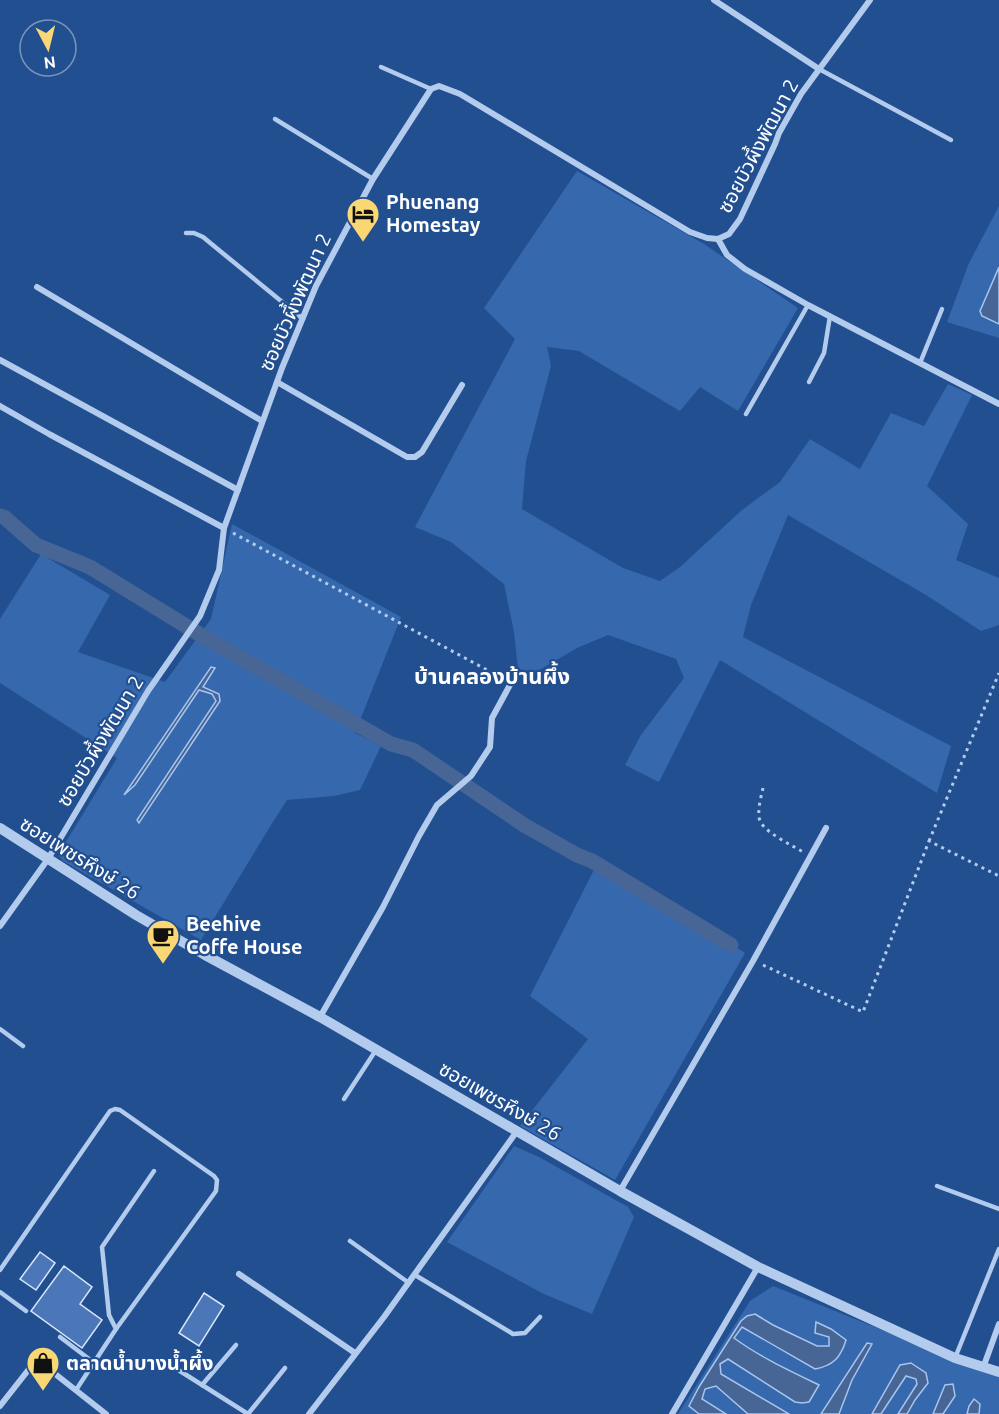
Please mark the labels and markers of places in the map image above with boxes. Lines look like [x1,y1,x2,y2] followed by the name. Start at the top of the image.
[386,190,481,236] place label: Phuenang Homestay
[345,196,381,243] hotel icon: Phuenang Homestay
[186,912,302,958] place label: Beehive Coffe House
[145,918,181,965] cafe icon: Beehive Coffe House
[25,1345,61,1392] shop icon: ตลาดน้ำบางน้ำผึ้ง
[66,1349,214,1374] place label: ตลาดน้ำบางน้ำผึ้ง

